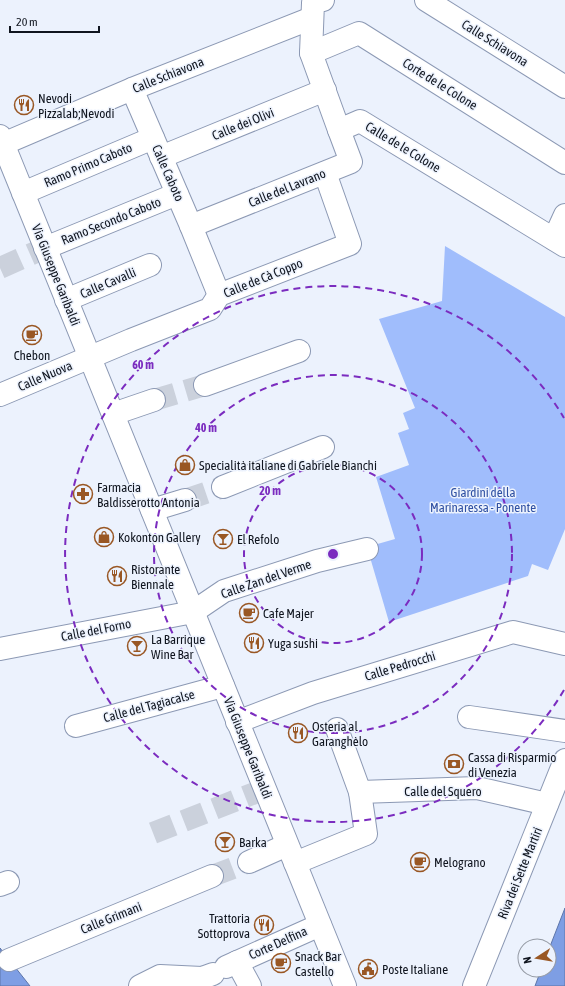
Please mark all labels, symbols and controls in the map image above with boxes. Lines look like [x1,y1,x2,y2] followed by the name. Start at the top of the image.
[10,8,99,34] scale bar
[16,15,38,29] text: 20 m
[459,17,531,69] street label: Calle Schiavona
[130,54,206,96] street label: Calle Schiavona
[400,55,480,113] street label: Corte de le Colone
[38,91,114,121] place label: Nevodi Pizzalab;Nevodi
[13,94,35,116] restaurant icon: Nevodi Pizzalab;Nevodi
[210,105,276,143] street label: Calle dei Olivi
[363,119,443,175] street label: Calle de le Colone
[42,140,134,190] street label: Ramo Primo Caboto
[149,142,187,204] street label: Calle Caboto
[246,166,328,210] street label: Calle del Lavrano
[59,194,163,248] street label: Ramo Secondo Caboto
[29,222,83,328] street label: Via Giuseppe Garibaldi
[221,255,305,301] street label: Calle de Cà Coppo
[78,264,138,302] street label: Calle Cavalli
[21,324,43,346] cafe icon: Chebon
[14,348,50,363] place label: Chebon
[16,358,74,394] street label: Calle Nuova
[132,358,154,372] text: 60 m
[194,421,217,435] text: 40 m
[174,454,196,476] shop icon: Specialità italiane di Gabriele Bianchi
[199,458,377,473] place label: Specialità italiane di Gabriele Bianchi
[97,480,200,510] place label: Farmacia Baldisserotto Antonia
[72,483,94,505] pharmacy icon: Farmacia Baldisserotto Antonia
[259,484,281,498] text: 20 m
[430,485,536,515] park label: Giardini della Marinaressa - Ponente
[93,526,115,548] shop icon: Kokonton Gallery
[212,528,234,550] bar icon: El Refolo
[118,530,201,545] place label: Kokonton Gallery
[237,532,279,547] place label: El Refolo
[326,547,340,561] centre of rings
[219,556,313,601] street label: Calle Zan del Verme
[131,562,180,592] place label: Ristorante Biennale
[106,565,128,587] restaurant icon: Ristorante Biennale
[238,602,260,624] cafe icon: Cafe Majer
[263,606,314,621] place label: Cafe Majer
[60,616,132,644] street label: Calle del Forno
[151,632,205,662] place label: La Barrique Wine Bar
[243,632,265,654] restaurant icon: Yuga sushi
[126,635,148,657] bar icon: La Barrique Wine Bar
[268,636,318,651] place label: Yuga sushi
[363,648,437,684] street label: Calle Pedrocchi
[102,687,196,725] street label: Calle del Tagiacalse
[221,695,275,801] street label: Via Giuseppe Garibaldi
[312,719,368,749] place label: Osteria al Garanghèlo
[287,722,309,744] restaurant icon: Osteria al Garanghèlo
[468,750,556,780] place label: Cassa di Risparmio di Venezia
[443,753,465,775] bank icon: Cassa di Risparmio di Venezia
[404,784,482,799] street label: Calle del Squero
[495,825,545,921] street label: Riva dei Sette Martiri
[214,831,236,853] bar icon: Barka
[239,835,267,850] place label: Barka
[409,851,431,873] cafe icon: Melograno
[434,855,486,870] place label: Melograno
[78,899,144,937] street label: Calle Grimani
[198,911,250,941] place label: Trattoria Sottoprova
[253,914,275,936] restaurant icon: Trattoria Sottoprova
[246,923,310,963] street label: Corte Delfina
[517,938,557,978] north arrow
[295,949,341,979] place label: Snack Bar Castello
[270,952,292,974] cafe icon: Snack Bar Castello
[521,956,534,965] text: N
[357,958,379,980] public building icon: Poste Italiane
[382,962,448,977] place label: Poste Italiane

